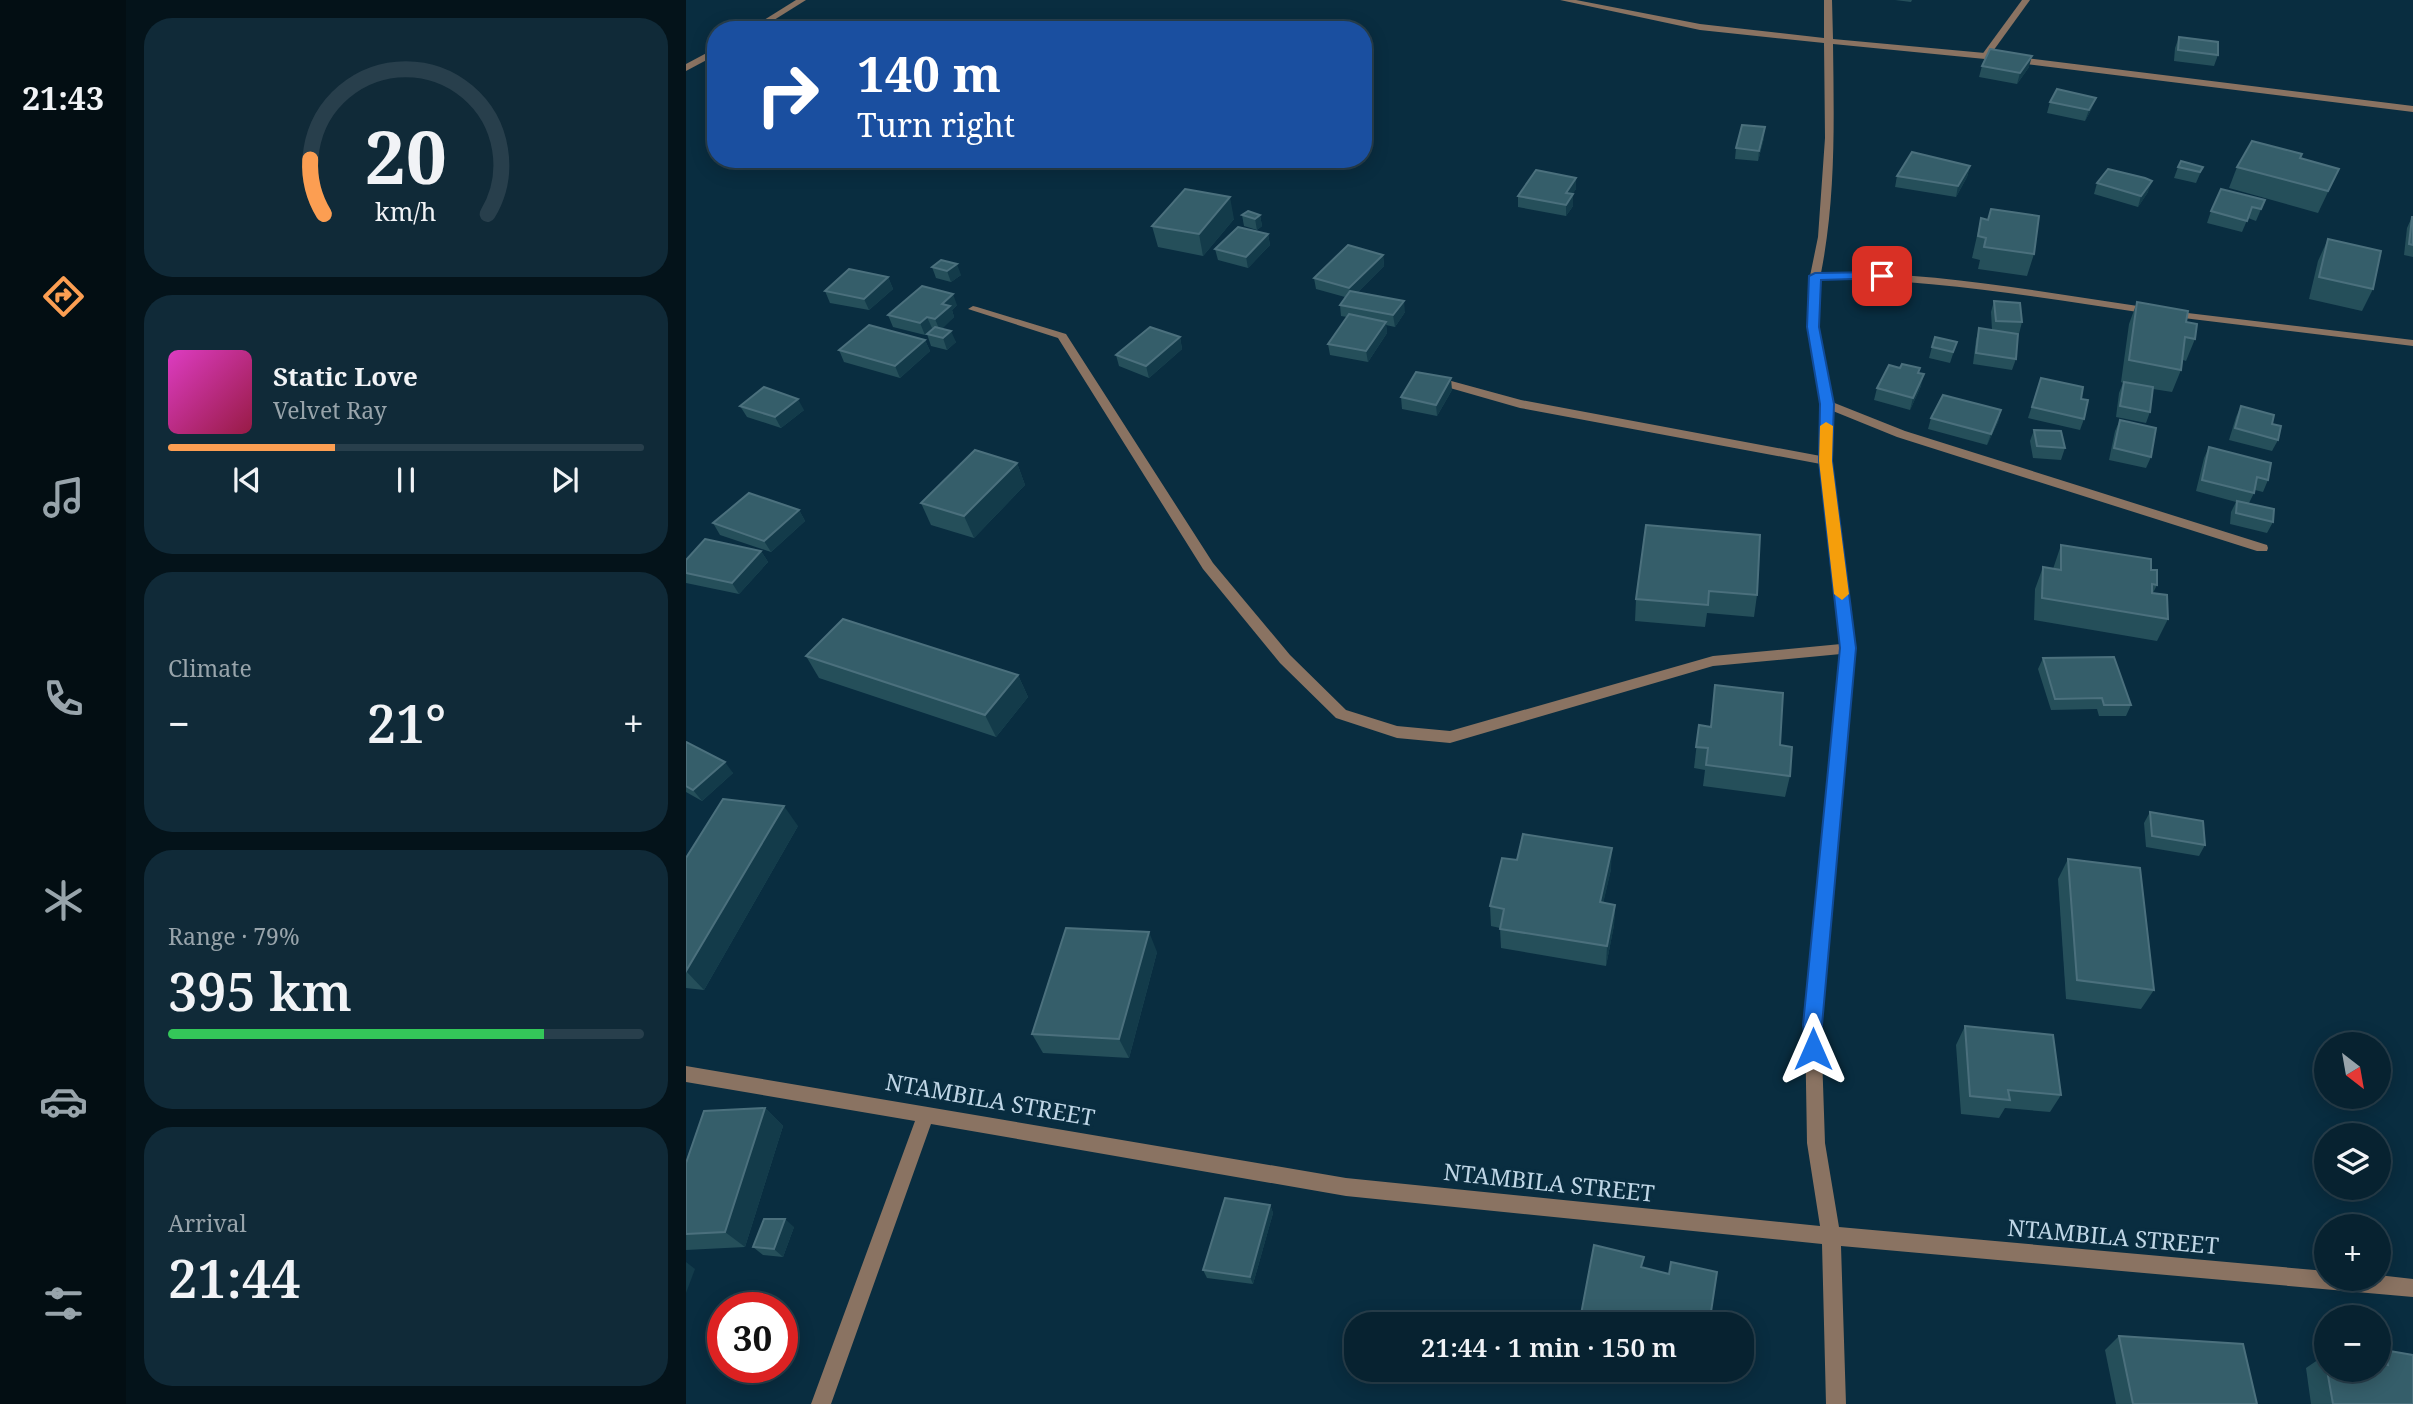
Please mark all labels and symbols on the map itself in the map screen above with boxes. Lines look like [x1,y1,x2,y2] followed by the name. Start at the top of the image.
[1852,246,1912,306] pin
[1776,1012,1850,1086] position arrow
[2314,1032,2390,1110] north arrow
[883,1065,1097,1133] street label: NTAMBILA STREET
[1442,1155,1656,1209] street label: NTAMBILA STREET
[2006,1211,2220,1261] street label: NTAMBILA STREET
[707,1292,798,1383] speed limit sign: 30

